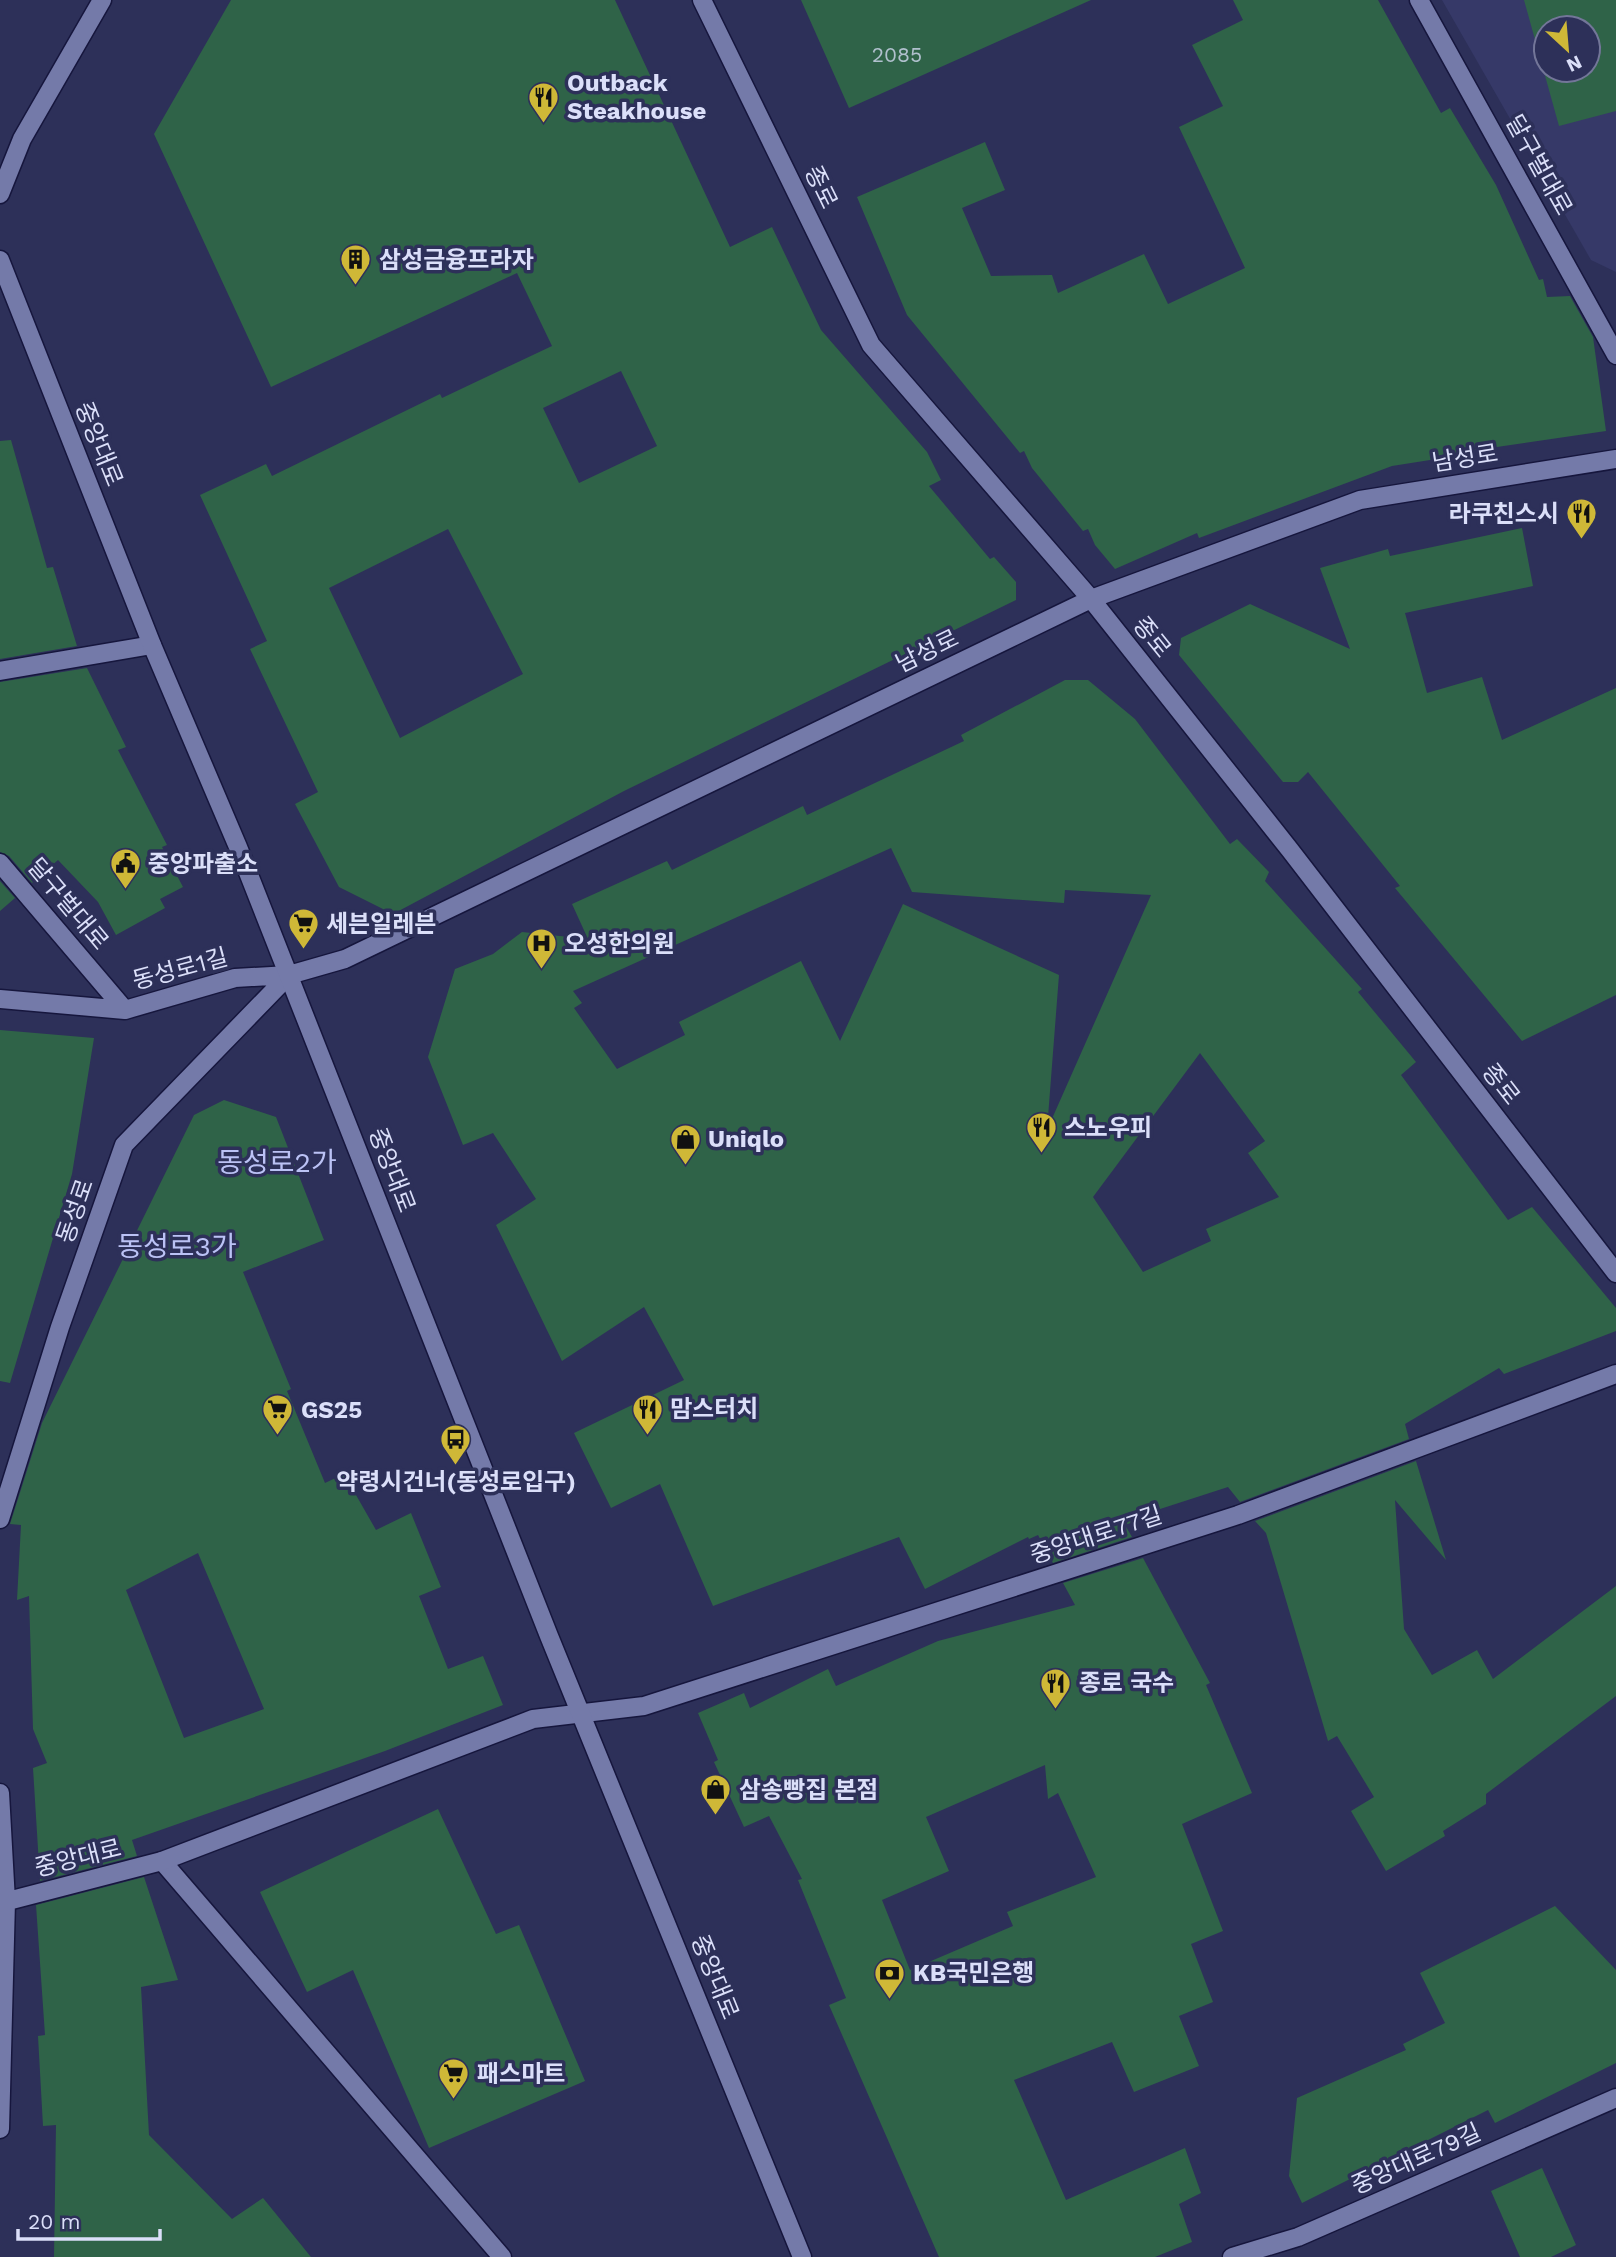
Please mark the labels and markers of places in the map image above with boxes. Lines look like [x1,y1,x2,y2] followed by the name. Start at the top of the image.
[567,69,707,125] place label: Outback Steakhouse
[527,80,561,124] restaurant icon: Outback Steakhouse
[339,243,373,287] building icon: 삼성금융프라자
[379,246,534,274] place label: 삼성금융프라자
[1565,497,1599,541] restaurant icon: 라쿠친스시
[1449,500,1559,528] place label: 라쿠친스시
[108,847,142,891] public building icon: 중앙파출소
[148,850,258,878] place label: 중앙파출소
[286,907,320,951] supermarket icon: 세븐일레븐
[326,910,436,938] place label: 세븐일레븐
[524,927,558,971] hospital icon: 오성한의원
[564,930,674,958] place label: 오성한의원
[1024,1111,1058,1155] restaurant icon: 스노우피
[1064,1114,1152,1142] place label: 스노우피
[668,1122,702,1166] shop icon: Uniqlo
[708,1125,784,1153] place label: Uniqlo
[630,1392,664,1436] restaurant icon: 맘스터치
[261,1393,295,1437] supermarket icon: GS25
[670,1395,758,1423] place label: 맘스터치
[301,1396,362,1424] place label: GS25
[439,1423,473,1467] bus stop icon: 약령시건너(동성로입구)
[336,1468,576,1496] place label: 약령시건너(동성로입구)
[1039,1666,1073,1710] restaurant icon: 종로 국수
[1079,1669,1174,1697] place label: 종로 국수
[699,1773,733,1817] shop icon: 삼송빵집 본점
[739,1776,878,1804] place label: 삼송빵집 본점
[873,1956,907,2000] bank icon: KB국민은행
[913,1959,1034,1987] place label: KB국민은행
[437,2057,471,2101] supermarket icon: 패스마트
[477,2060,565,2088] place label: 패스마트

